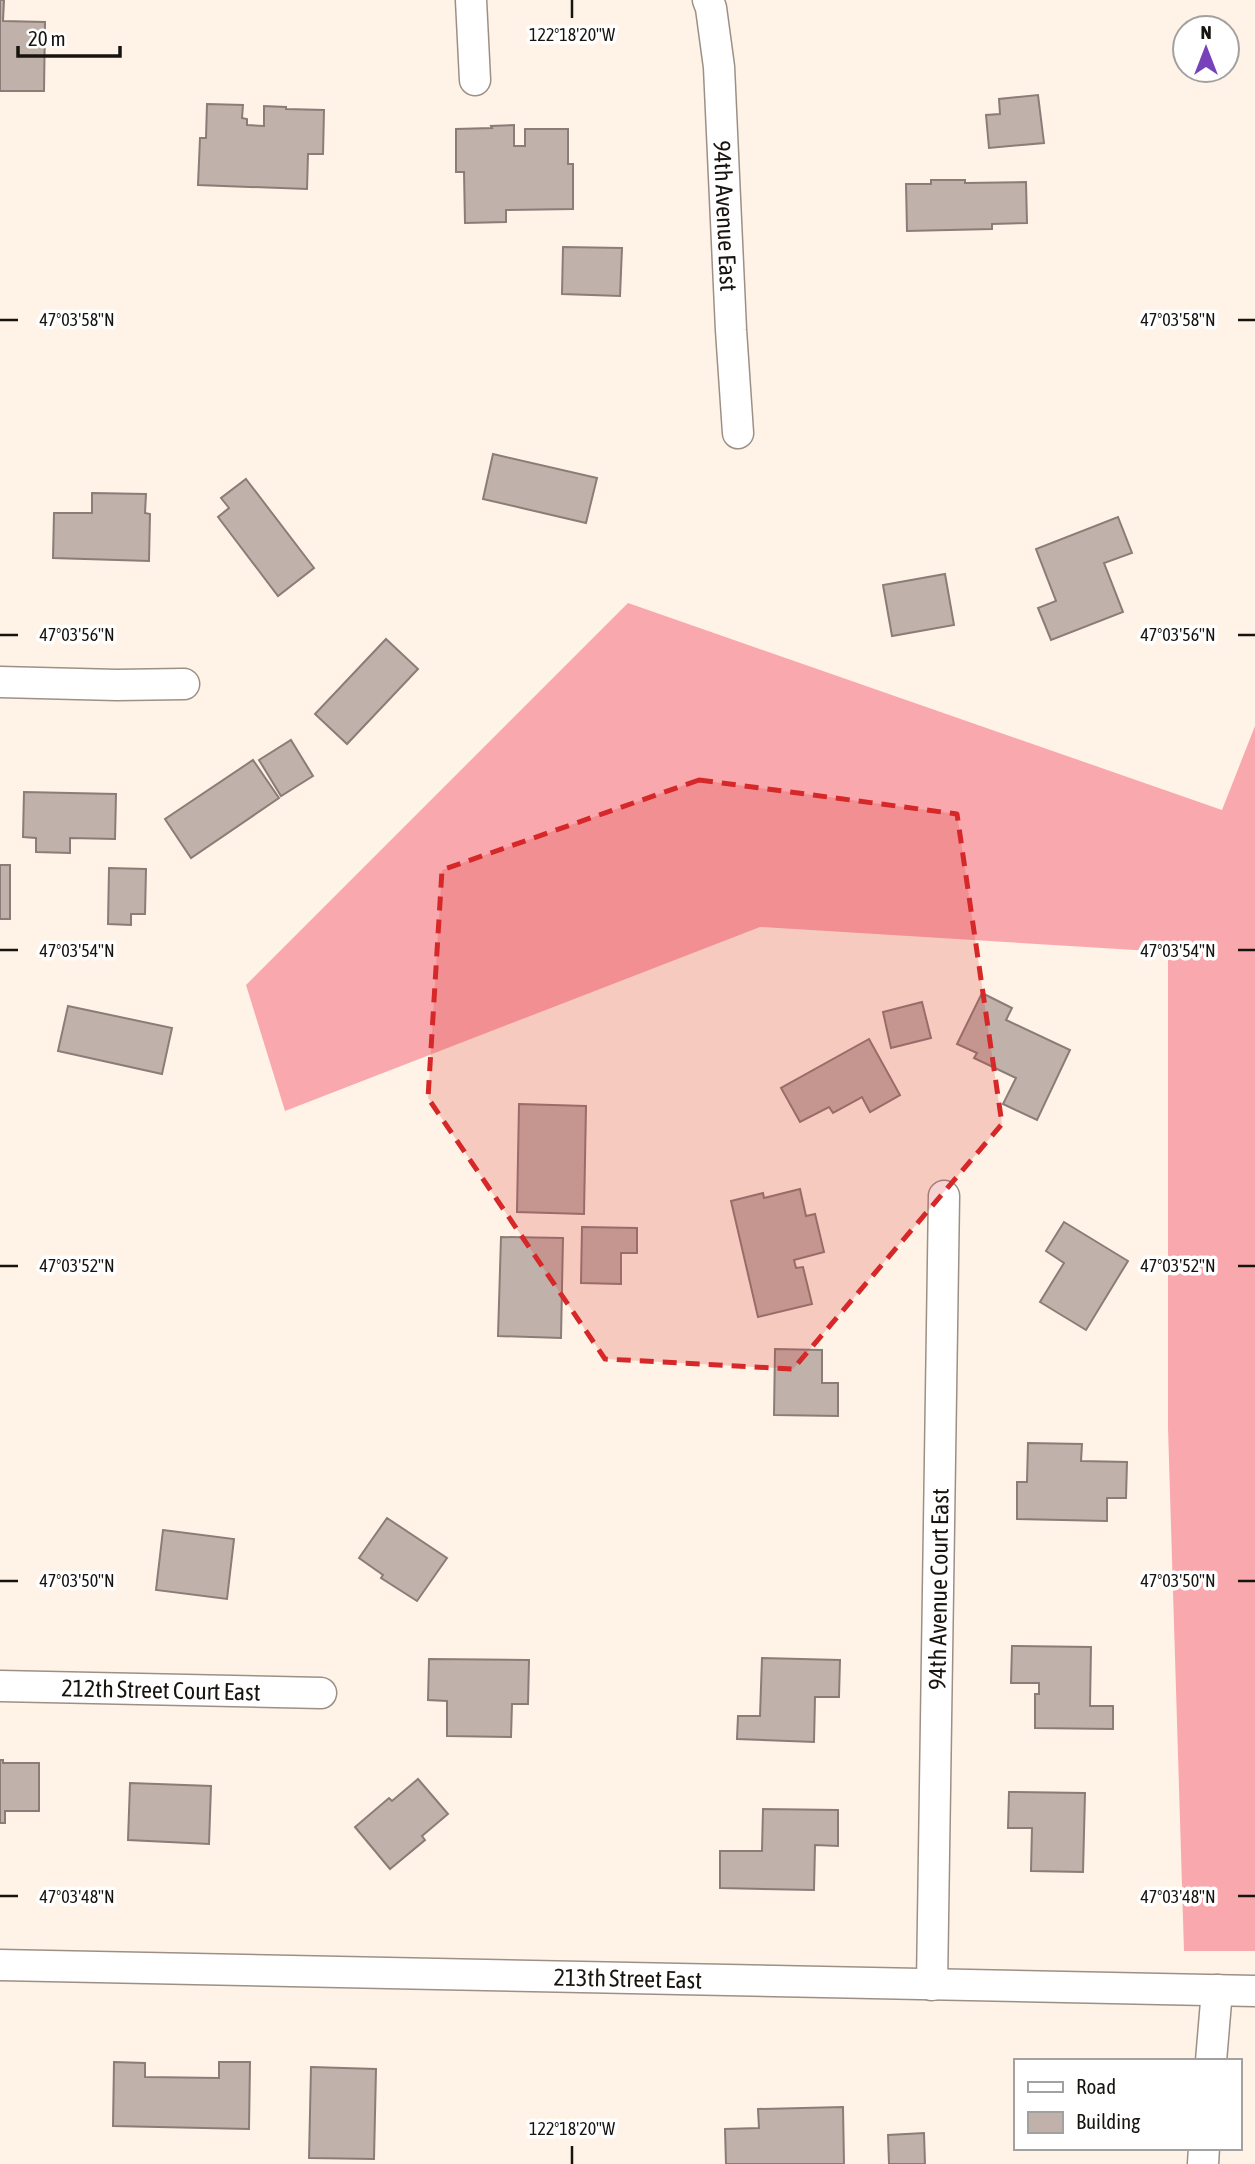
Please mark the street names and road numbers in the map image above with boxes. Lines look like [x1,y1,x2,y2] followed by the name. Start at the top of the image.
[709,140,743,292] street label: 94th Avenue East
[923,1488,953,1690] street label: 94th Avenue Court East
[61,1674,261,1705] street label: 212th Street Court East
[553,1963,702,1993] street label: 213th Street East

